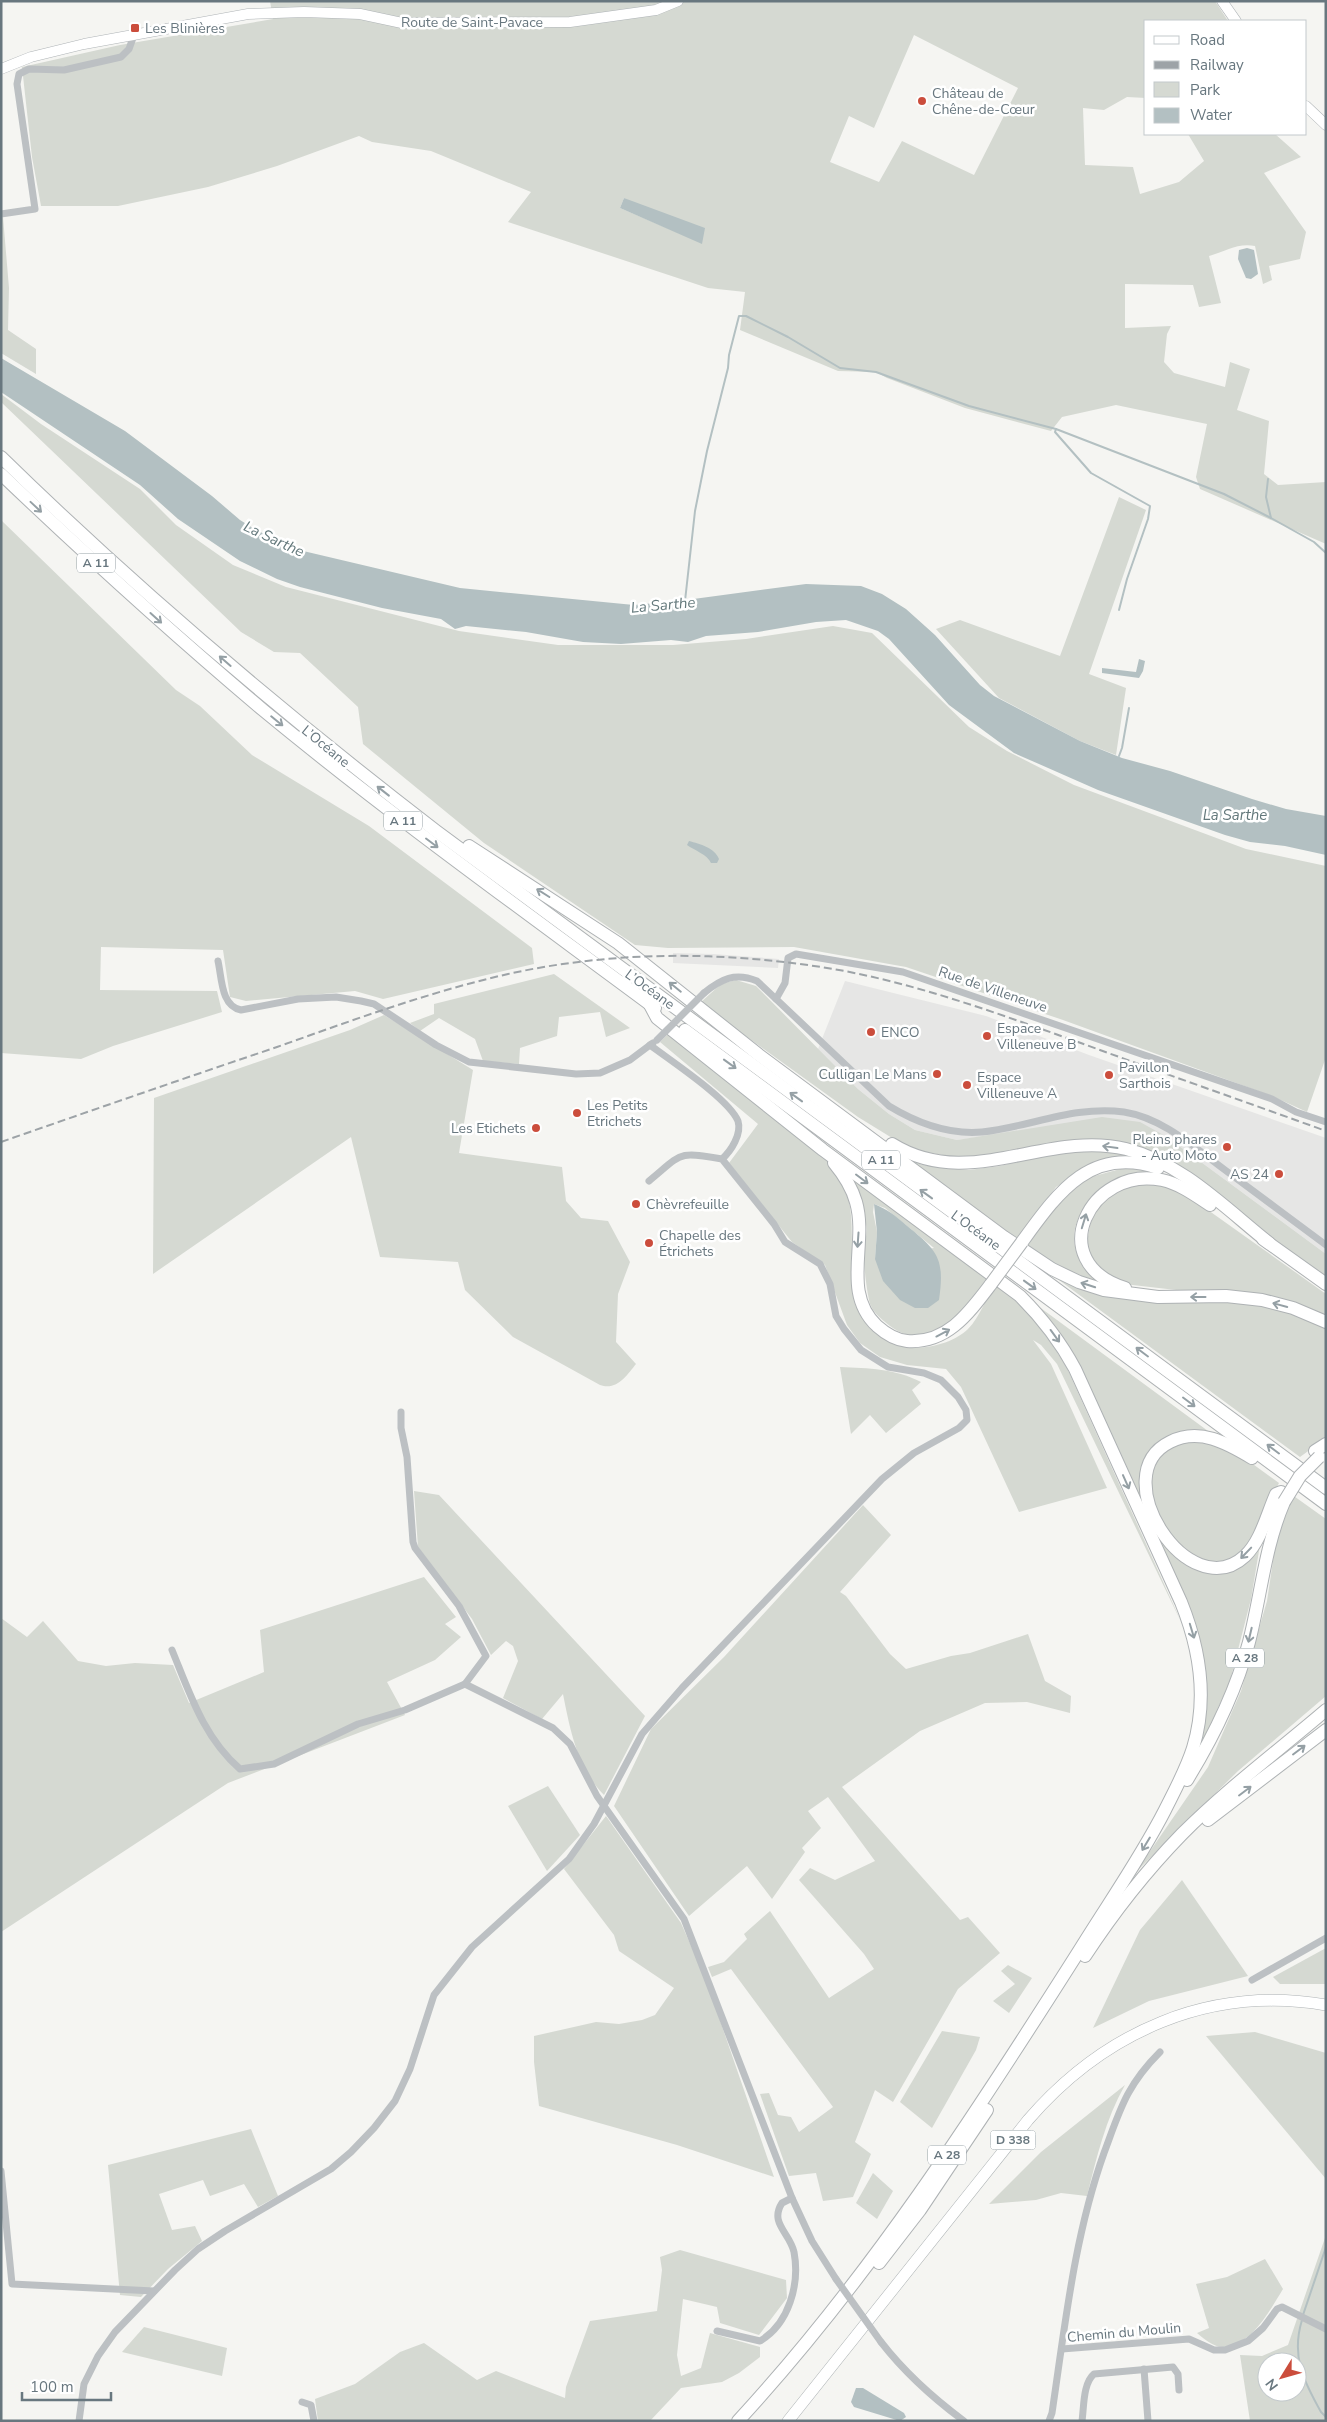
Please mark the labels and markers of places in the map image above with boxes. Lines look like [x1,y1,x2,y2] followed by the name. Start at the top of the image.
[145,19,225,38] place label: Les Blinières
[129,22,141,34] marker: Les Blinières
[932,84,1035,119] place label: Château de Chêne-de-Cœur
[916,95,928,107] marker: Château de Chêne-de-Cœur
[996,1019,1076,1054] place label: Espace Villeneuve B
[881,1023,919,1042] place label: ENCO
[865,1026,877,1038] marker: ENCO
[981,1030,993,1042] marker: Espace Villeneuve B
[1119,1058,1171,1093] place label: Pavillon Sarthois
[819,1065,927,1084] place label: Culligan Le Mans
[931,1068,943,1080] marker: Culligan Le Mans
[976,1068,1057,1103] place label: Espace Villeneuve A
[1103,1069,1115,1081] marker: Pavillon Sarthois
[961,1079,973,1091] marker: Espace Villeneuve A
[587,1096,648,1131] place label: Les Petits Etrichets
[571,1107,583,1119] marker: Les Petits Etrichets
[451,1119,526,1138] place label: Les Etichets
[530,1122,542,1134] marker: Les Etichets
[1132,1130,1217,1165] place label: Pleins phares - Auto Moto
[1221,1141,1233,1153] marker: Pleins phares - Auto Moto
[1230,1165,1269,1184] place label: AS 24
[1273,1168,1285,1180] marker: AS 24
[646,1195,729,1214] place label: Chèvrefeuille
[630,1198,642,1210] marker: Chèvrefeuille
[659,1226,741,1261] place label: Chapelle des Étrichets
[643,1237,655,1249] marker: Chapelle des Étrichets

